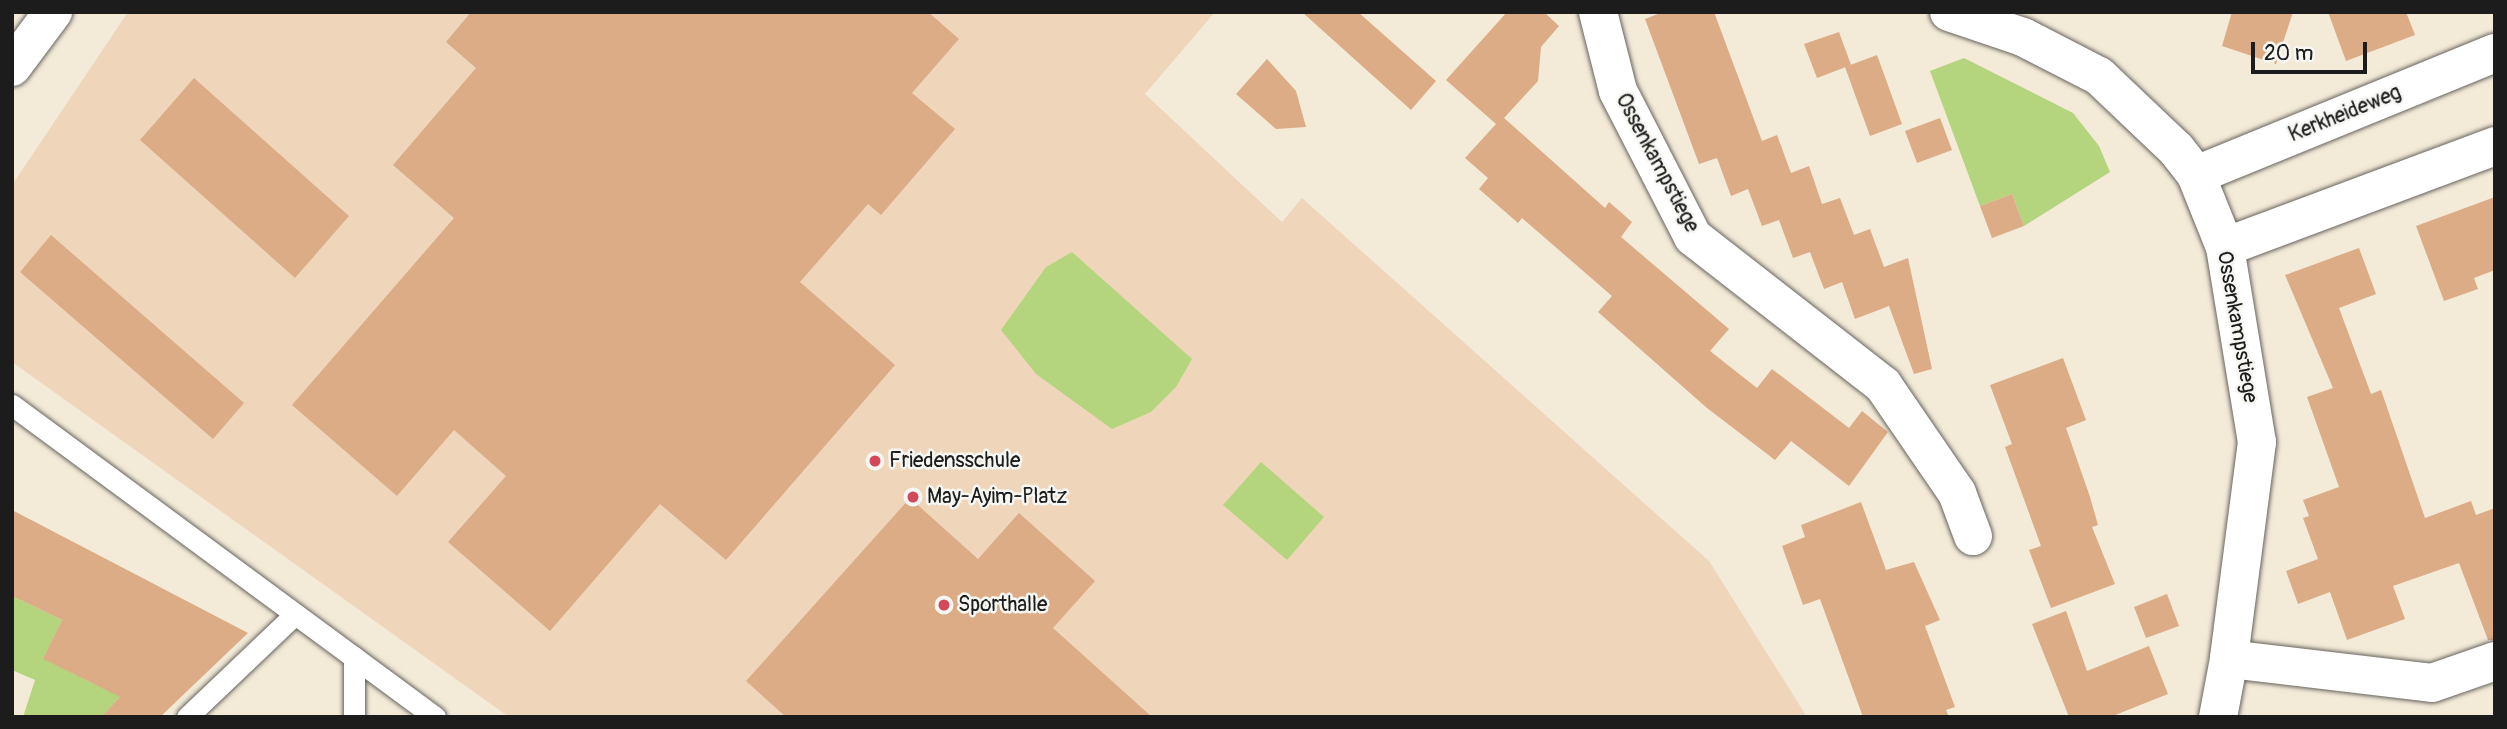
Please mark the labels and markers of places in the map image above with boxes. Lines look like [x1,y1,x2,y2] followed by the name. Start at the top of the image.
[889,448,1020,474] place label: Friedensschule
[867,453,883,469] marker: Friedensschule
[927,484,1067,510] place label: May-Ayim-Platz
[905,489,921,505] marker: May-Ayim-Platz
[958,592,1047,618] place label: Sporthalle
[936,597,952,613] marker: Sporthalle

